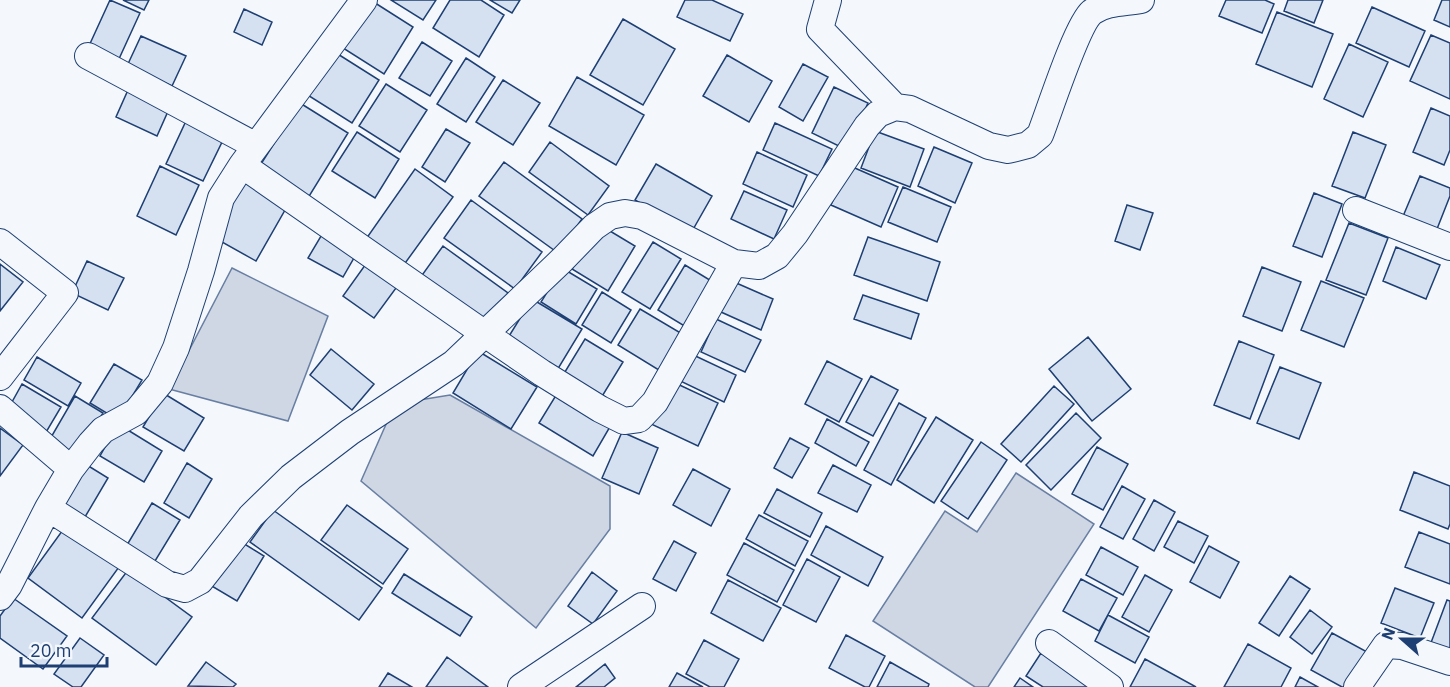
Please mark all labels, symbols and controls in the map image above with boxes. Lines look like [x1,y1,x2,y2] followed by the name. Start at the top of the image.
[1372,609,1432,669] north arrow
[1377,625,1399,643] text: N
[21,630,106,668] scale bar
[30,639,72,662] text: 20 m

